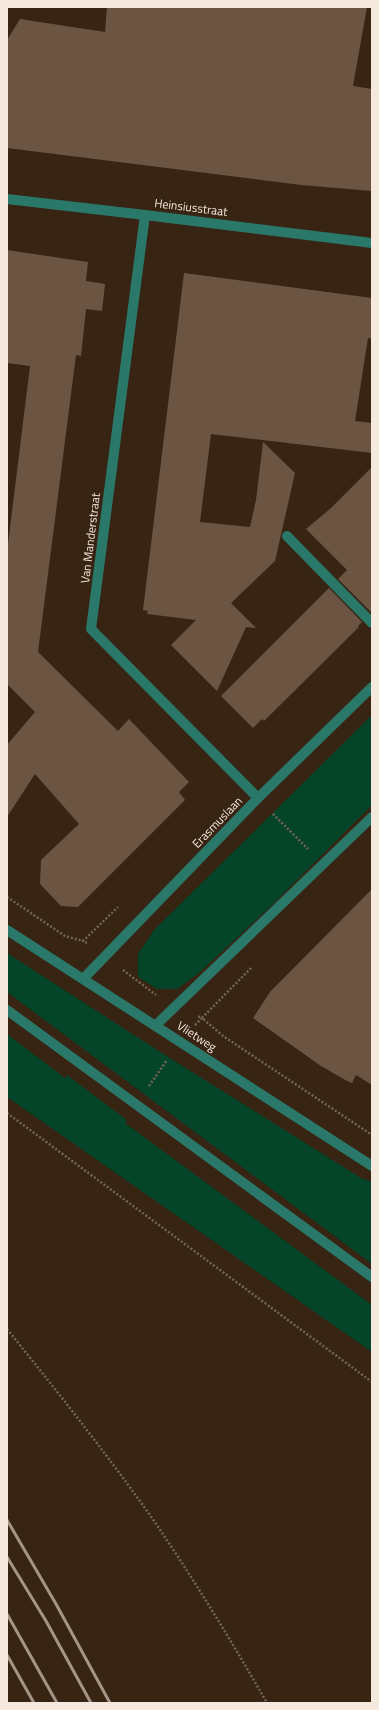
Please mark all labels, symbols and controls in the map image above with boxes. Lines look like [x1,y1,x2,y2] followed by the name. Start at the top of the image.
[153,193,229,221] street label: Heinsiusstraat
[75,491,105,584] street label: Van Manderstraat
[187,792,247,852] street label: Erasmuslaan
[173,1016,221,1056] street label: Vlietweg

